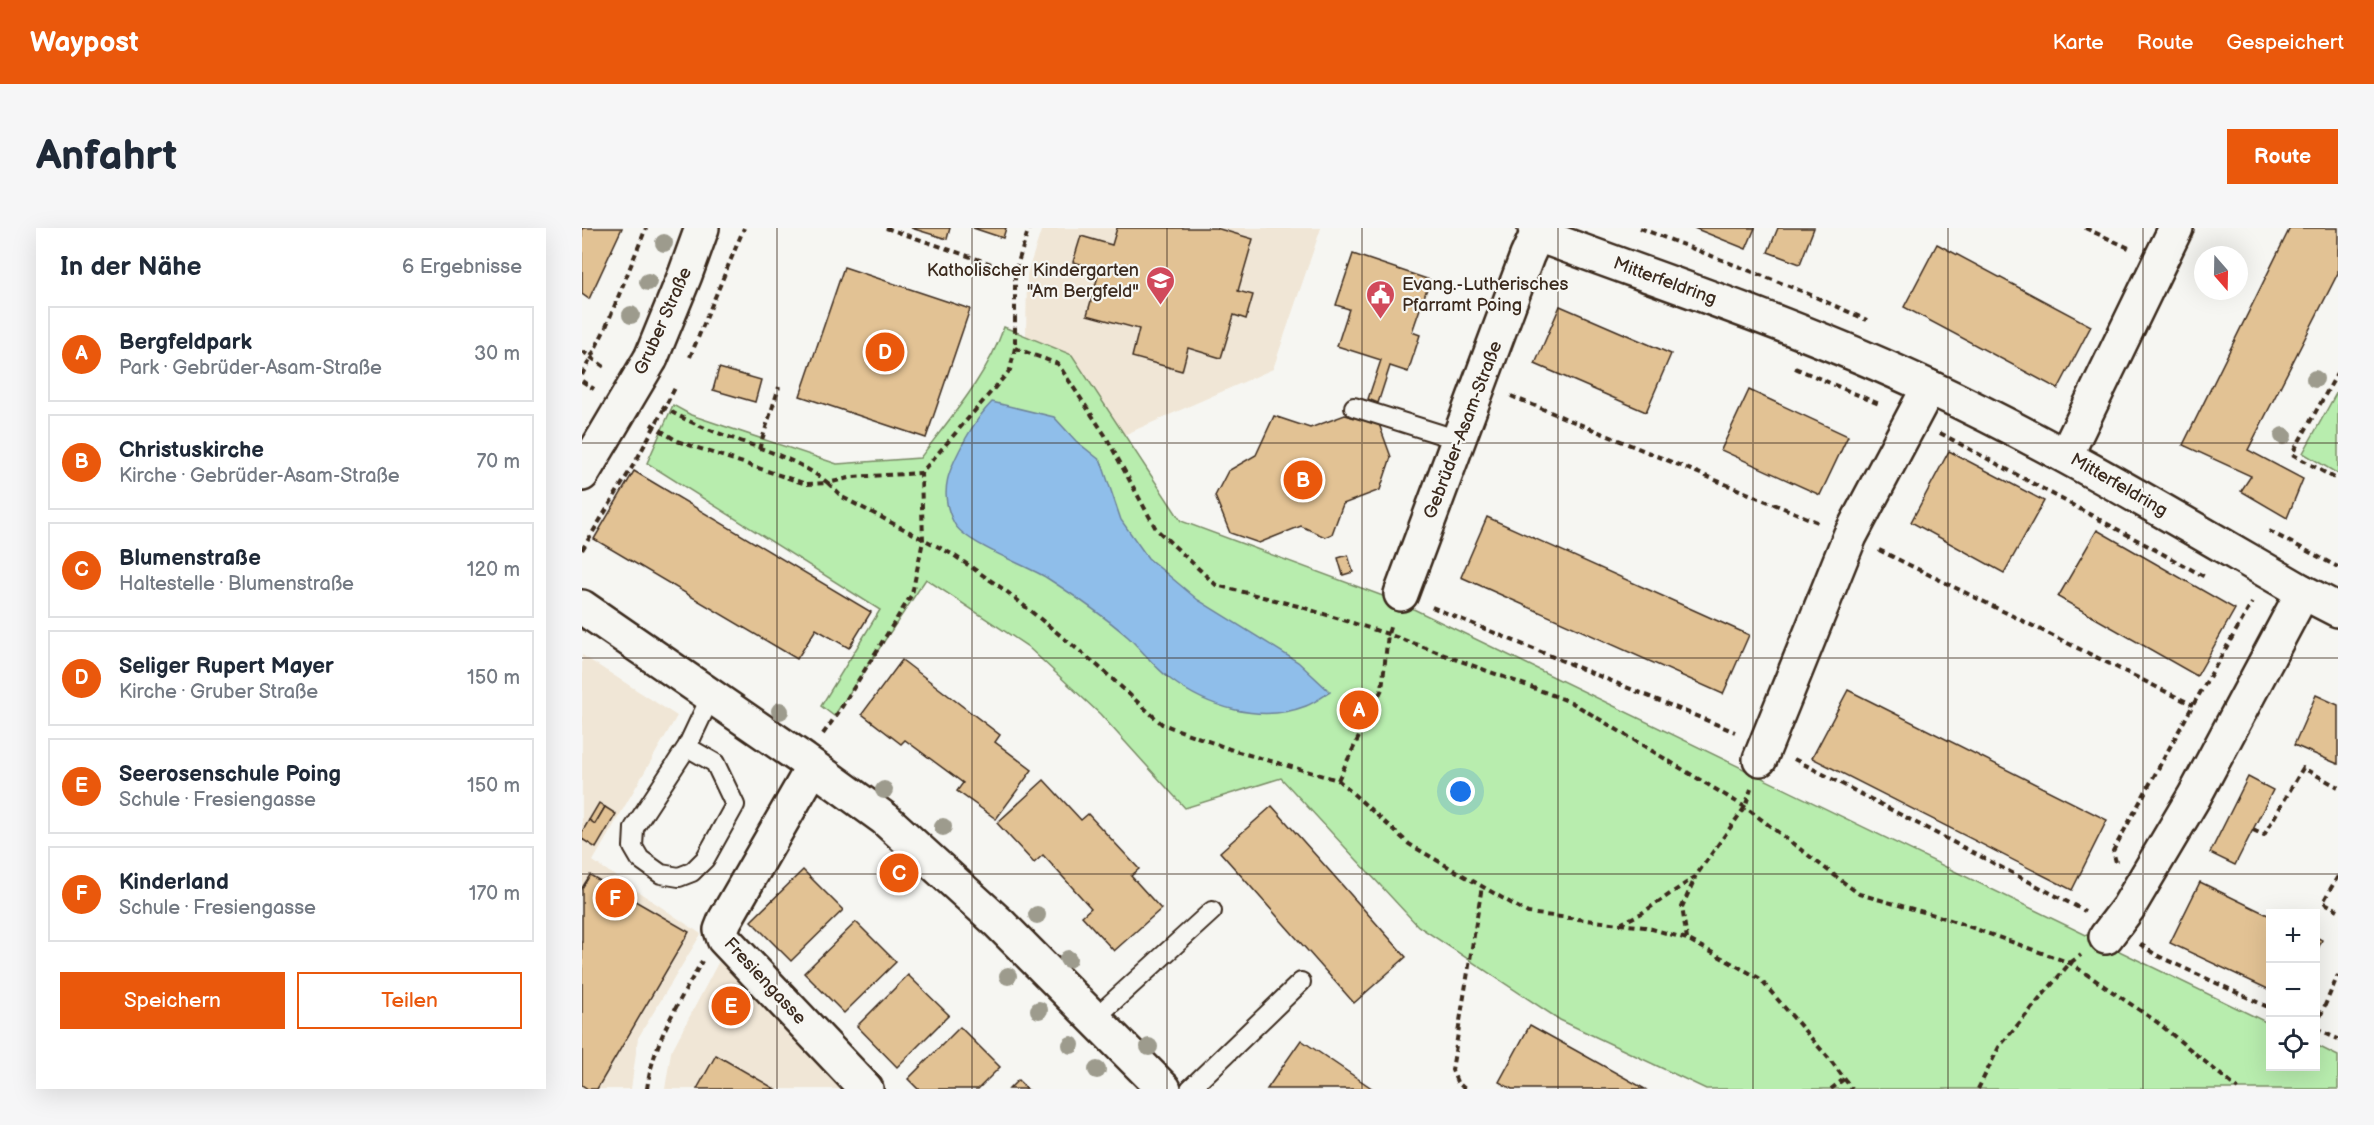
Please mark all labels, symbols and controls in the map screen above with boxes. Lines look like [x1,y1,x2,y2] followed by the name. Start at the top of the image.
[30,26,139,59] text: Waypost
[2052,30,2104,55] text: Karte
[2137,30,2193,55] text: Route
[2226,30,2344,55] text: Gespeichert
[2227,129,2338,184] button: Route
[36,131,177,182] text: Anfahrt
[2194,246,2248,300] north arrow
[60,252,202,283] text: In der Nähe
[1610,253,1720,309] street label: Mitterfeldring
[402,255,522,279] text: 6 Ergebnisse
[927,260,1139,302] place label: Katholischer Kindergarten "Am Bergfeld"
[630,264,696,378] street label: Gruber Straße
[1144,264,1176,306] school or university icon: Katholischer Kindergarten "Am Bergfeld"
[1402,274,1568,316] place label: Evang.-Lutherisches Pfarramt Poing
[1365,278,1397,320] public building icon: Evang.-Lutherisches Pfarramt Poing
[119,329,252,356] text: Bergfeldpark
[866,330,904,374] pin: D
[1419,338,1507,522] street label: Gebrüder-Asam-Straße
[75,342,88,366] text: A
[474,342,520,366] text: 30 m
[119,356,382,380] text: Park · Gebrüder-Asam-Straße
[119,437,264,464] text: Christuskirche
[2067,449,2171,521] street label: Mitterfeldring
[74,450,89,474] text: B
[476,450,520,474] text: 70 m
[1284,458,1322,502] pin: B
[119,464,400,488] text: Kirche · Gebrüder-Asam-Straße
[119,545,261,572] text: Blumenstraße
[74,558,89,582] text: C
[467,558,520,582] text: 120 m
[119,572,354,596] text: Haltestelle · Blumenstraße
[119,653,334,680] text: Seliger Rupert Mayer
[75,666,88,690] text: D
[467,666,520,690] text: 150 m
[119,680,318,704] text: Kirche · Gruber Straße
[1340,688,1378,732] pin: A
[119,761,341,788] text: Seerosenschule Poing
[75,774,88,798] text: E
[467,774,520,798] text: 150 m
[1446,777,1475,806] your location
[119,788,316,812] text: Schule · Fresiengasse
[880,850,918,896] pin: C
[119,869,229,896] text: Kinderland
[596,876,634,920] pin: F
[75,882,88,906] text: F
[469,882,520,906] text: 170 m
[119,896,316,920] text: Schule · Fresiengasse
[2266,909,2320,1071] map controls
[2266,909,2320,963] button: +
[720,933,811,1029] street label: Fresiengasse
[2266,963,2320,1017] button: −
[60,972,285,1029] button: Speichern
[297,972,522,1029] button: Teilen
[712,984,750,1028] pin: E
[2266,1017,2320,1071] button: locate

